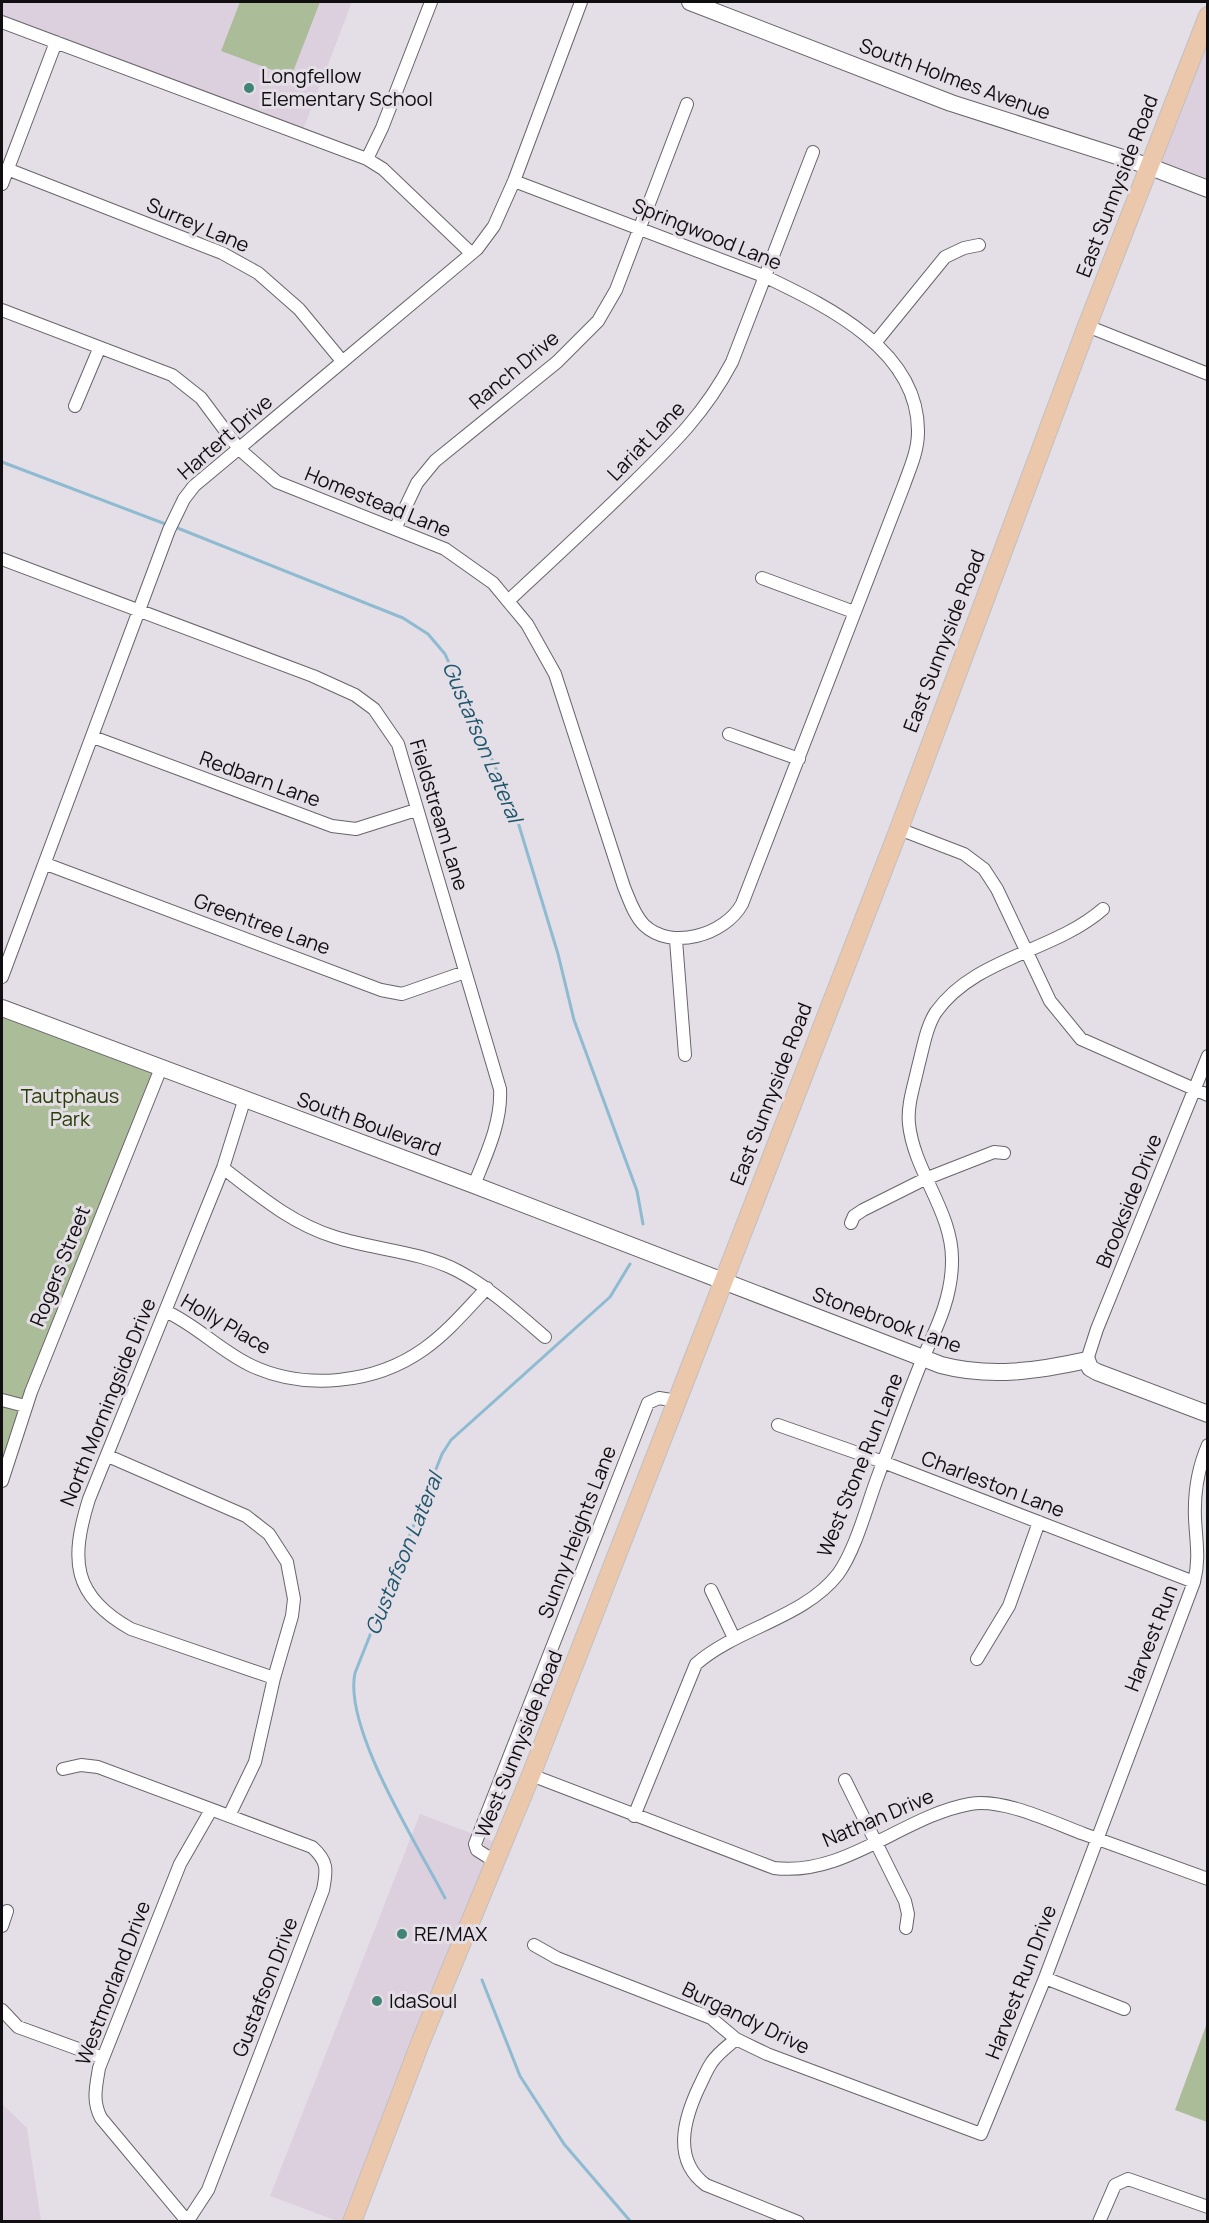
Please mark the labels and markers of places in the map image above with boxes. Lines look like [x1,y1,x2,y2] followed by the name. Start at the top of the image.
[261,62,433,112] place label: Longfellow Elementary School
[242,81,256,95] marker: Longfellow Elementary School
[414,1920,487,1947] place label: RE/MAX
[395,1927,409,1941] marker: RE/MAX
[389,1987,457,2014] place label: IdaSoul
[370,1994,384,2008] marker: IdaSoul

